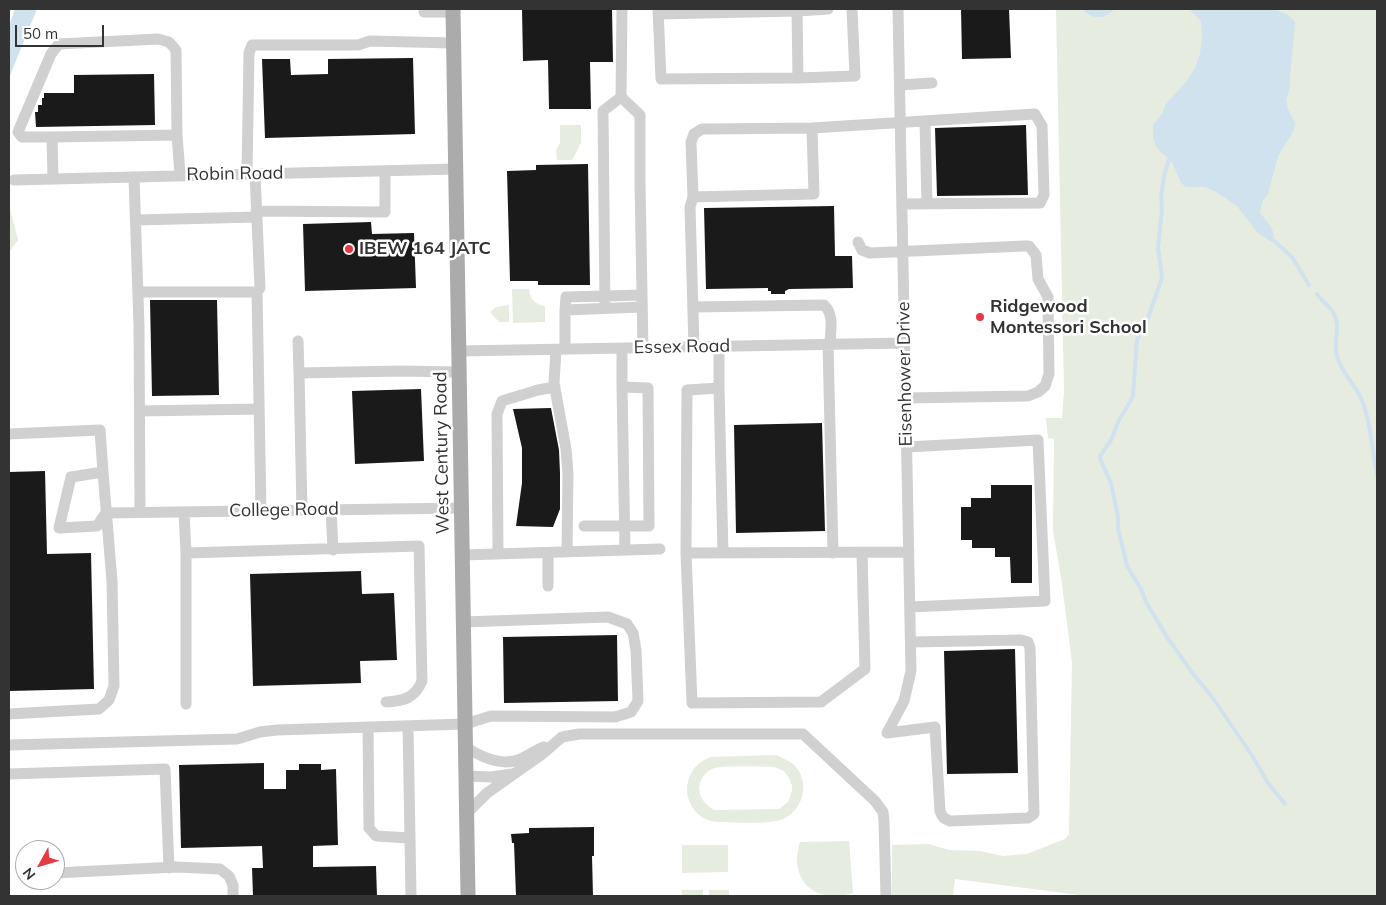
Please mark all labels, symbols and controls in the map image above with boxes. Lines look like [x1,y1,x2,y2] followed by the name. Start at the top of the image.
[18,15,106,47] scale bar
[23,24,58,43] text: 50 m
[186,162,284,186] street label: Robin Road
[359,238,491,260] place label: IBEW 164 JATC
[343,243,355,255] marker: IBEW 164 JATC
[990,296,1147,338] place label: Ridgewood Montessori School
[893,301,917,447] street label: Eisenhower Drive
[974,311,986,323] marker: Ridgewood Montessori School
[634,335,730,359] street label: Essex Road
[430,371,454,535] street label: West Century Road
[229,498,339,522] street label: College Road
[15,840,65,890] north arrow
[19,864,39,884] text: N

